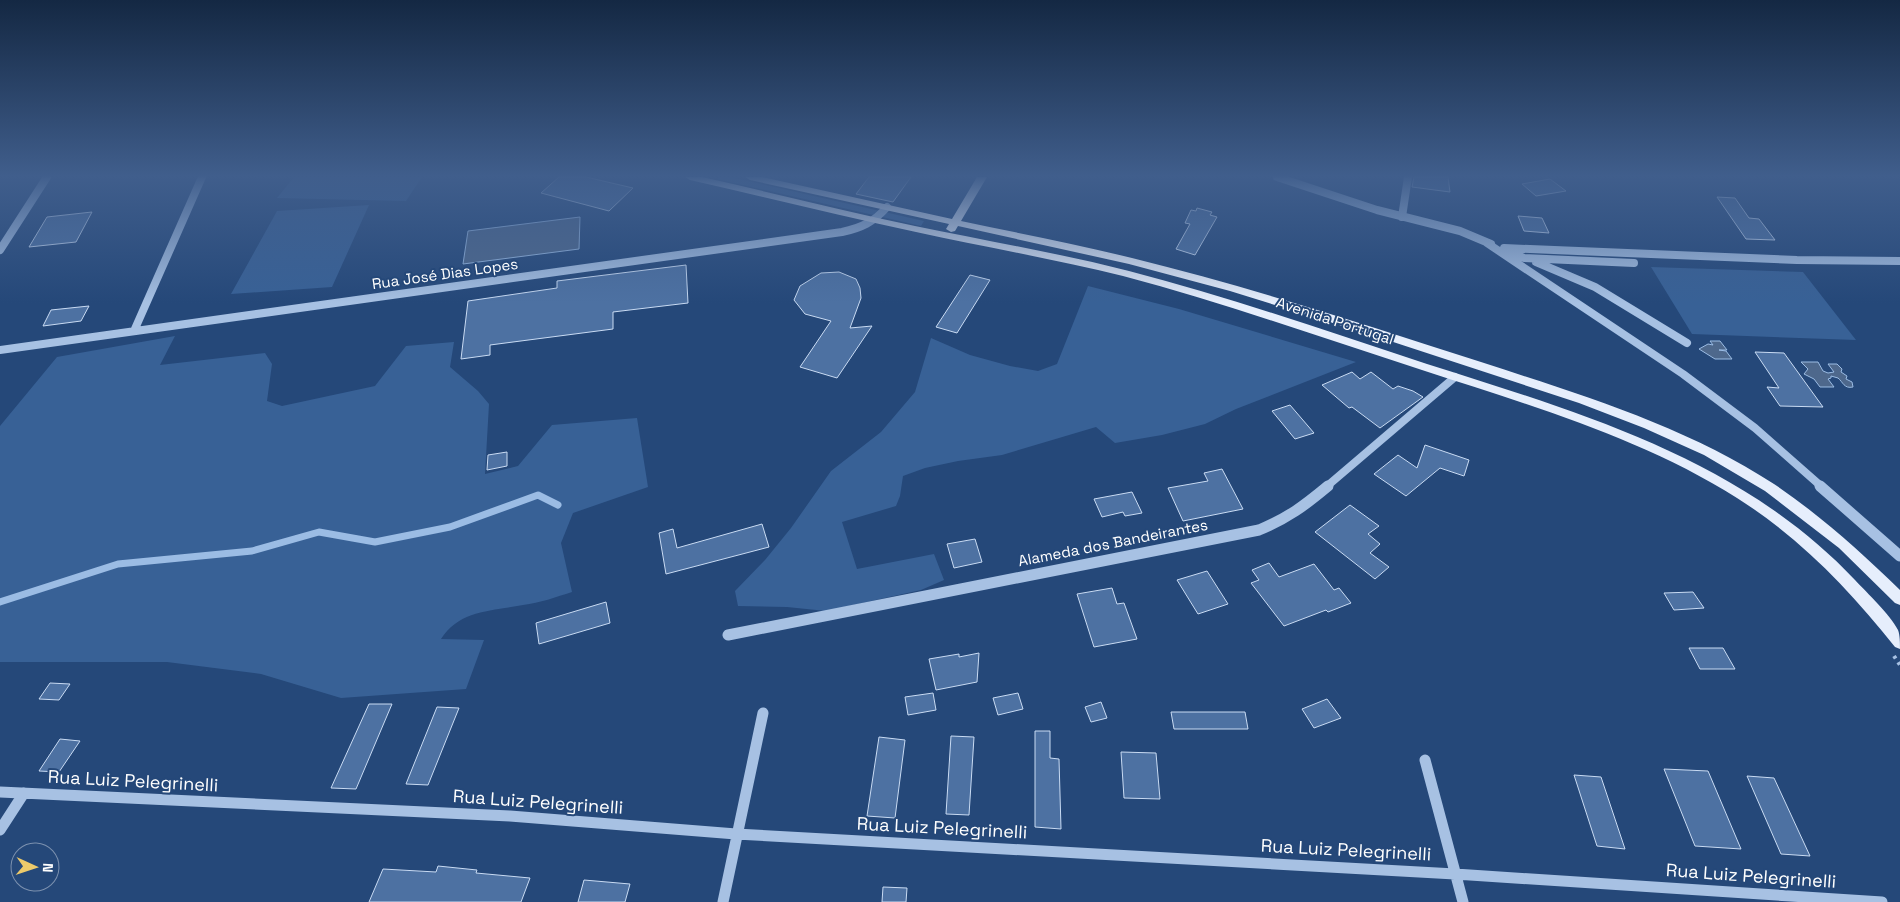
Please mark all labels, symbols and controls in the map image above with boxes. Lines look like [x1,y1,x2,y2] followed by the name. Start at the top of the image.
[371,254,519,293] street label: Rua José Dias Lopes
[1274,293,1396,348] street label: Avenida Portugal
[1016,515,1209,570] street label: Alameda dos Bandeirantes
[47,765,219,796] street label: Rua Luiz Pelegrinelli
[452,784,624,819] street label: Rua Luiz Pelegrinelli
[856,812,1028,843] street label: Rua Luiz Pelegrinelli
[1260,834,1432,865] street label: Rua Luiz Pelegrinelli
[10,842,60,892] north arrow
[1665,858,1837,893] street label: Rua Luiz Pelegrinelli
[39,863,57,873] text: N

